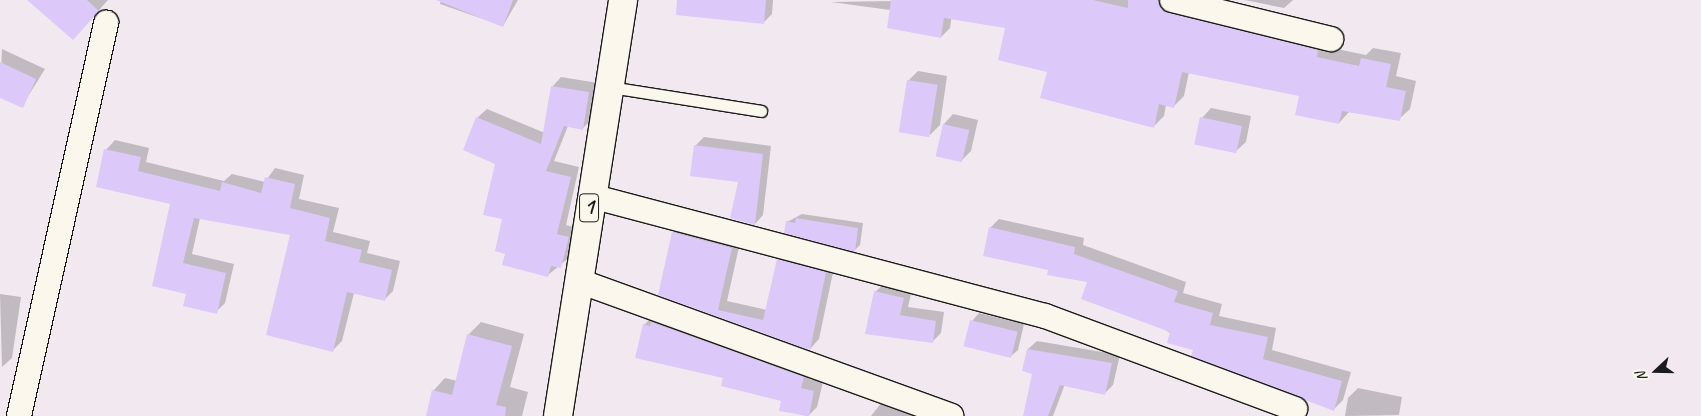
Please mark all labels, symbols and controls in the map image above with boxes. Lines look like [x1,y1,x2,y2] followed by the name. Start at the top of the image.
[579,188,599,228] road number: 1
[1631,346,1681,396] north arrow
[1632,369,1651,384] text: N

